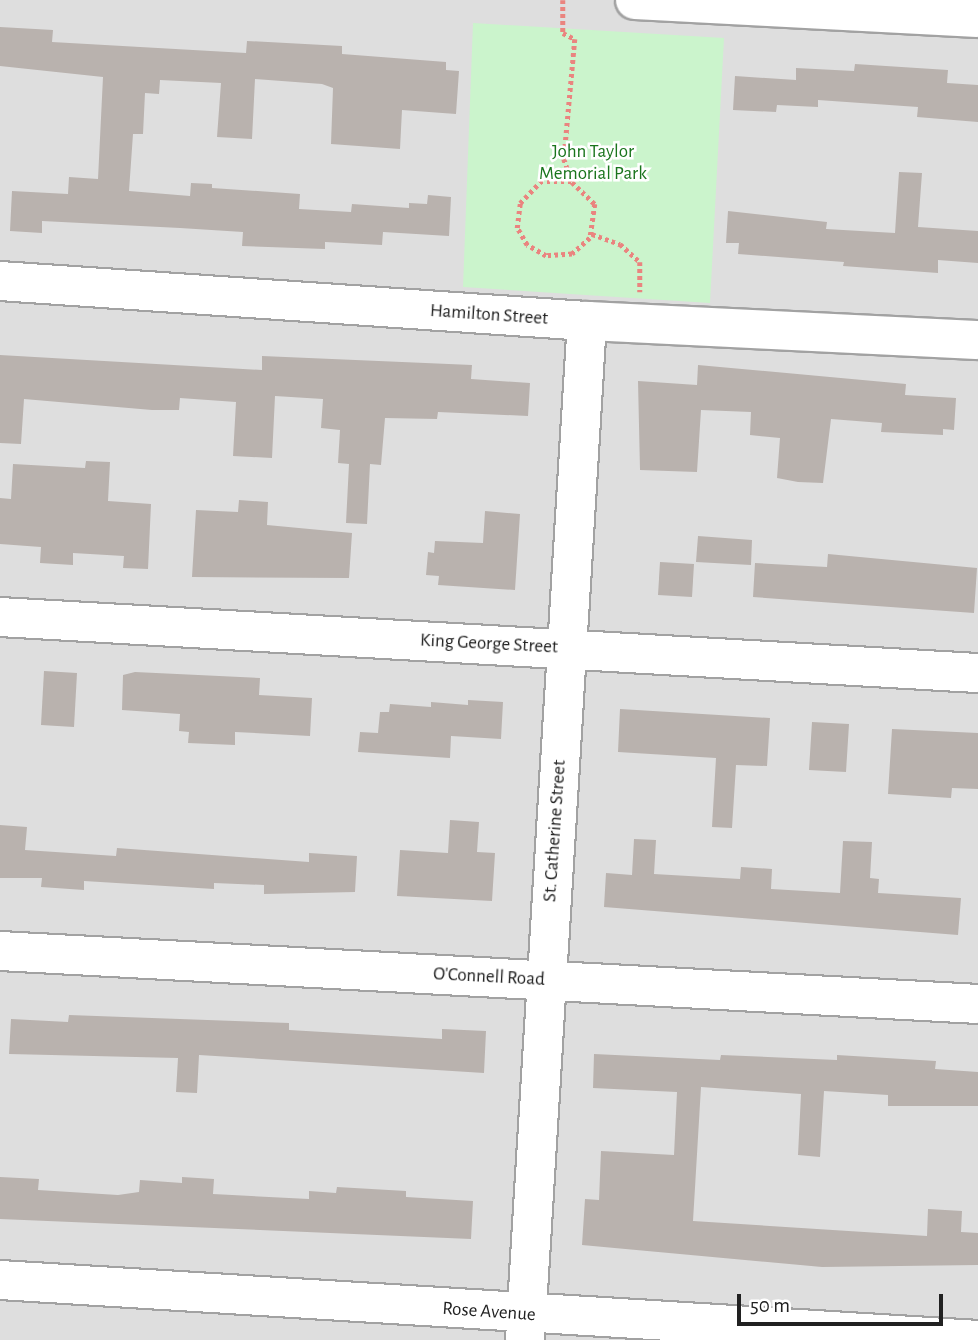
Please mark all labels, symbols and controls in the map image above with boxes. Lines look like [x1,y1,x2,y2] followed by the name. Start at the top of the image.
[539,141,647,185] park label: John Taylor Memorial Park
[429,300,549,330] street label: Hamilton Street
[419,629,559,659] street label: King George Street
[539,759,571,903] street label: St. Catherine Street
[433,963,545,991] street label: O'Connell Road
[740,1280,946,1324] scale bar
[750,1295,790,1316] text: 50 m
[442,1297,536,1327] street label: Rose Avenue

